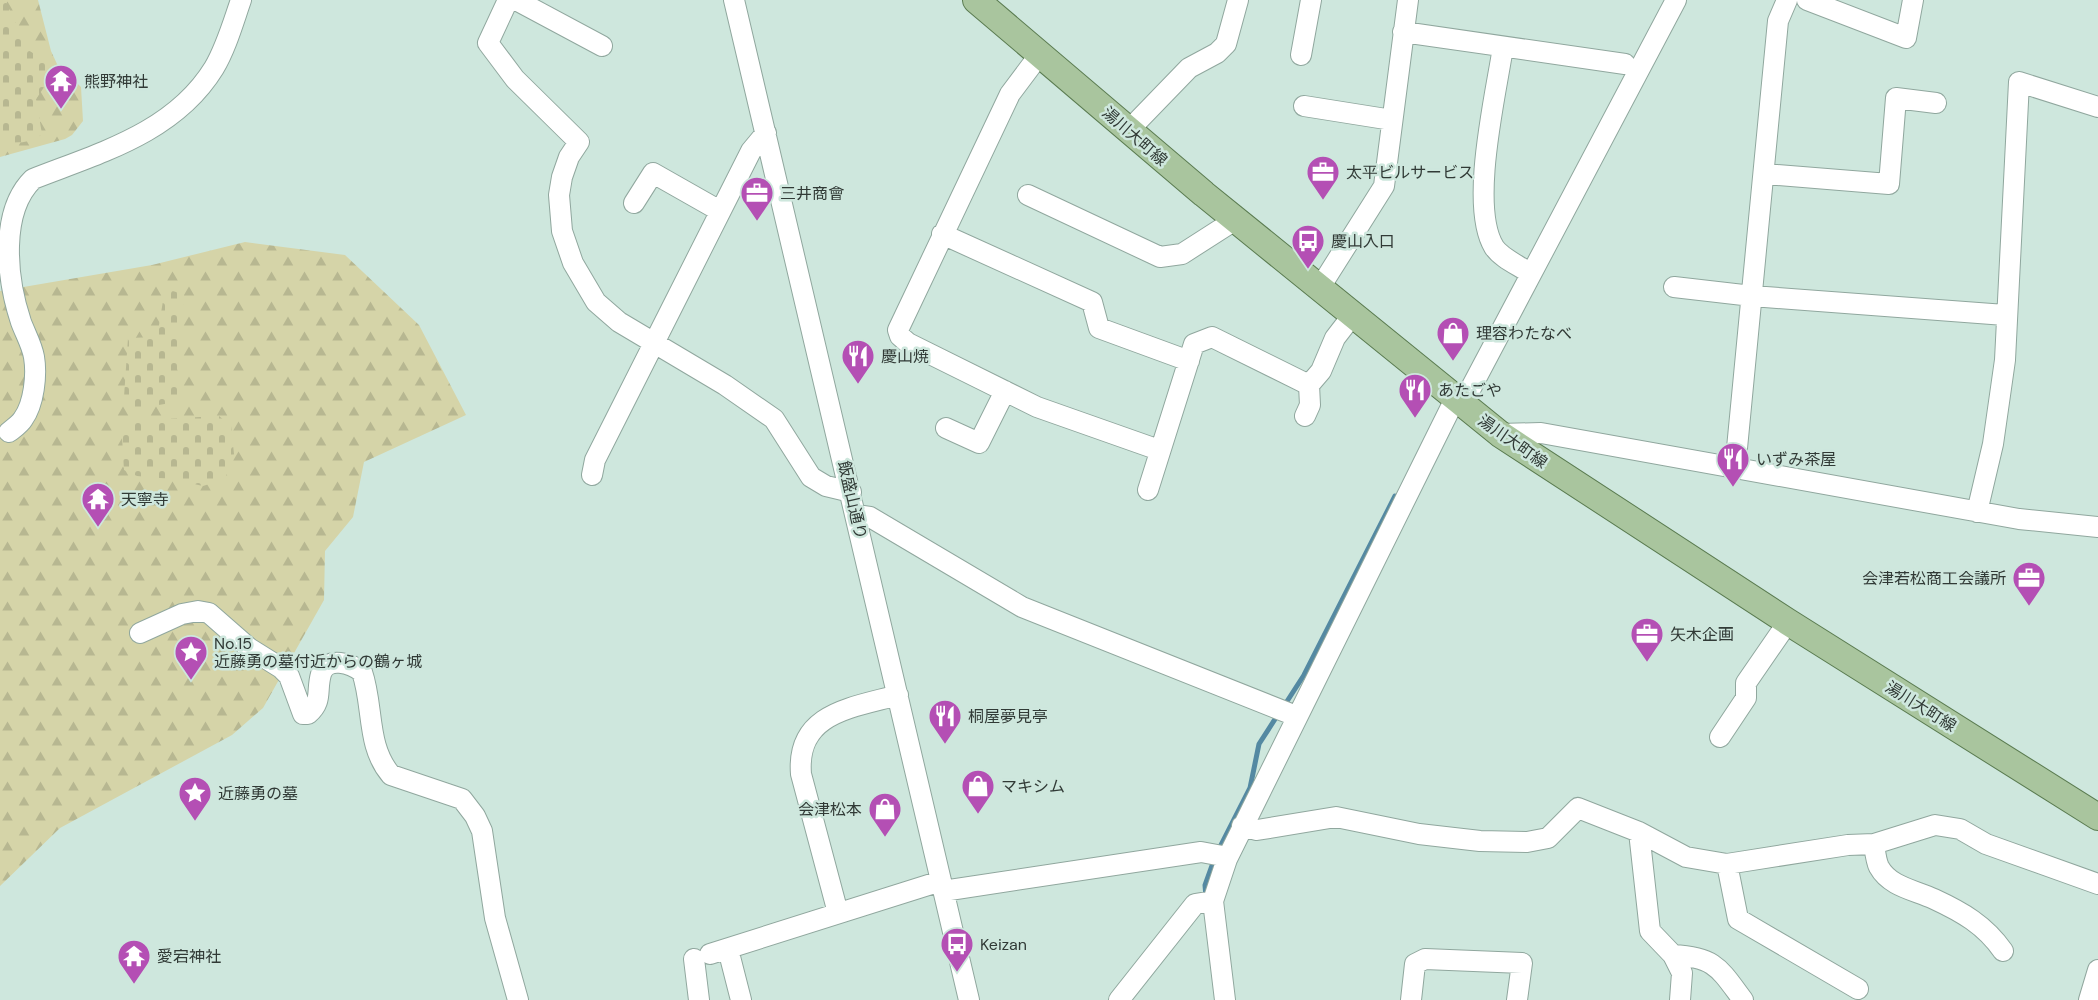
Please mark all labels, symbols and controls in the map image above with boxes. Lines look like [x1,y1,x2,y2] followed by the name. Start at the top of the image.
[43,63,79,110] temple icon: 熊野神社
[84,71,148,92] place label: 熊野神社
[1098,102,1172,171] street label: 湯川大町線
[1305,154,1341,201] office icon: 太平ビルサービス
[1346,162,1474,183] place label: 太平ビルサービス
[739,175,775,222] office icon: 三井商會
[780,183,844,204] place label: 三井商會
[1290,223,1326,270] bus stop icon: 慶山入口
[1331,231,1395,252] place label: 慶山入口
[1435,315,1471,362] shop icon: 理容わたなべ
[1476,323,1572,344] place label: 理容わたなべ
[840,338,876,385] restaurant icon: 慶山焼
[881,346,929,367] place label: 慶山焼
[1397,372,1433,419] restaurant icon: あたごや
[1438,380,1502,401] place label: あたごや
[1474,410,1552,473] street label: 湯川大町線
[1715,441,1751,488] restaurant icon: いずみ茶屋
[1756,449,1836,470] place label: いずみ茶屋
[833,459,872,541] street label: 飯盛山通り
[80,481,116,528] temple icon: 天寧寺
[121,489,169,510] place label: 天寧寺
[2011,560,2047,607] office icon: 会津若松商工会議所
[1862,568,2006,589] place label: 会津若松商工会議所
[1629,616,1665,663] office icon: 矢木企画
[1670,624,1734,645] place label: 矢木企画
[214,633,422,672] place label: No.15 近藤勇の墓付近からの鶴ヶ城
[173,634,209,681] place icon: No.15 近藤勇の墓付近からの鶴ヶ城
[1881,676,1960,737] street label: 湯川大町線
[927,698,963,745] restaurant icon: 桐屋夢見亭
[968,706,1048,727] place label: 桐屋夢見亭
[960,768,996,815] shop icon: マキシム
[177,775,213,822] place icon: 近藤勇の墓
[1001,776,1065,797] place label: マキシム
[218,783,298,804] place label: 近藤勇の墓
[867,791,903,838] shop icon: 会津松本
[798,799,862,820] place label: 会津松本
[939,926,975,973] bus stop icon: Keizan
[980,934,1027,955] place label: Keizan
[116,938,152,985] temple icon: 愛宕神社
[157,946,221,967] place label: 愛宕神社

